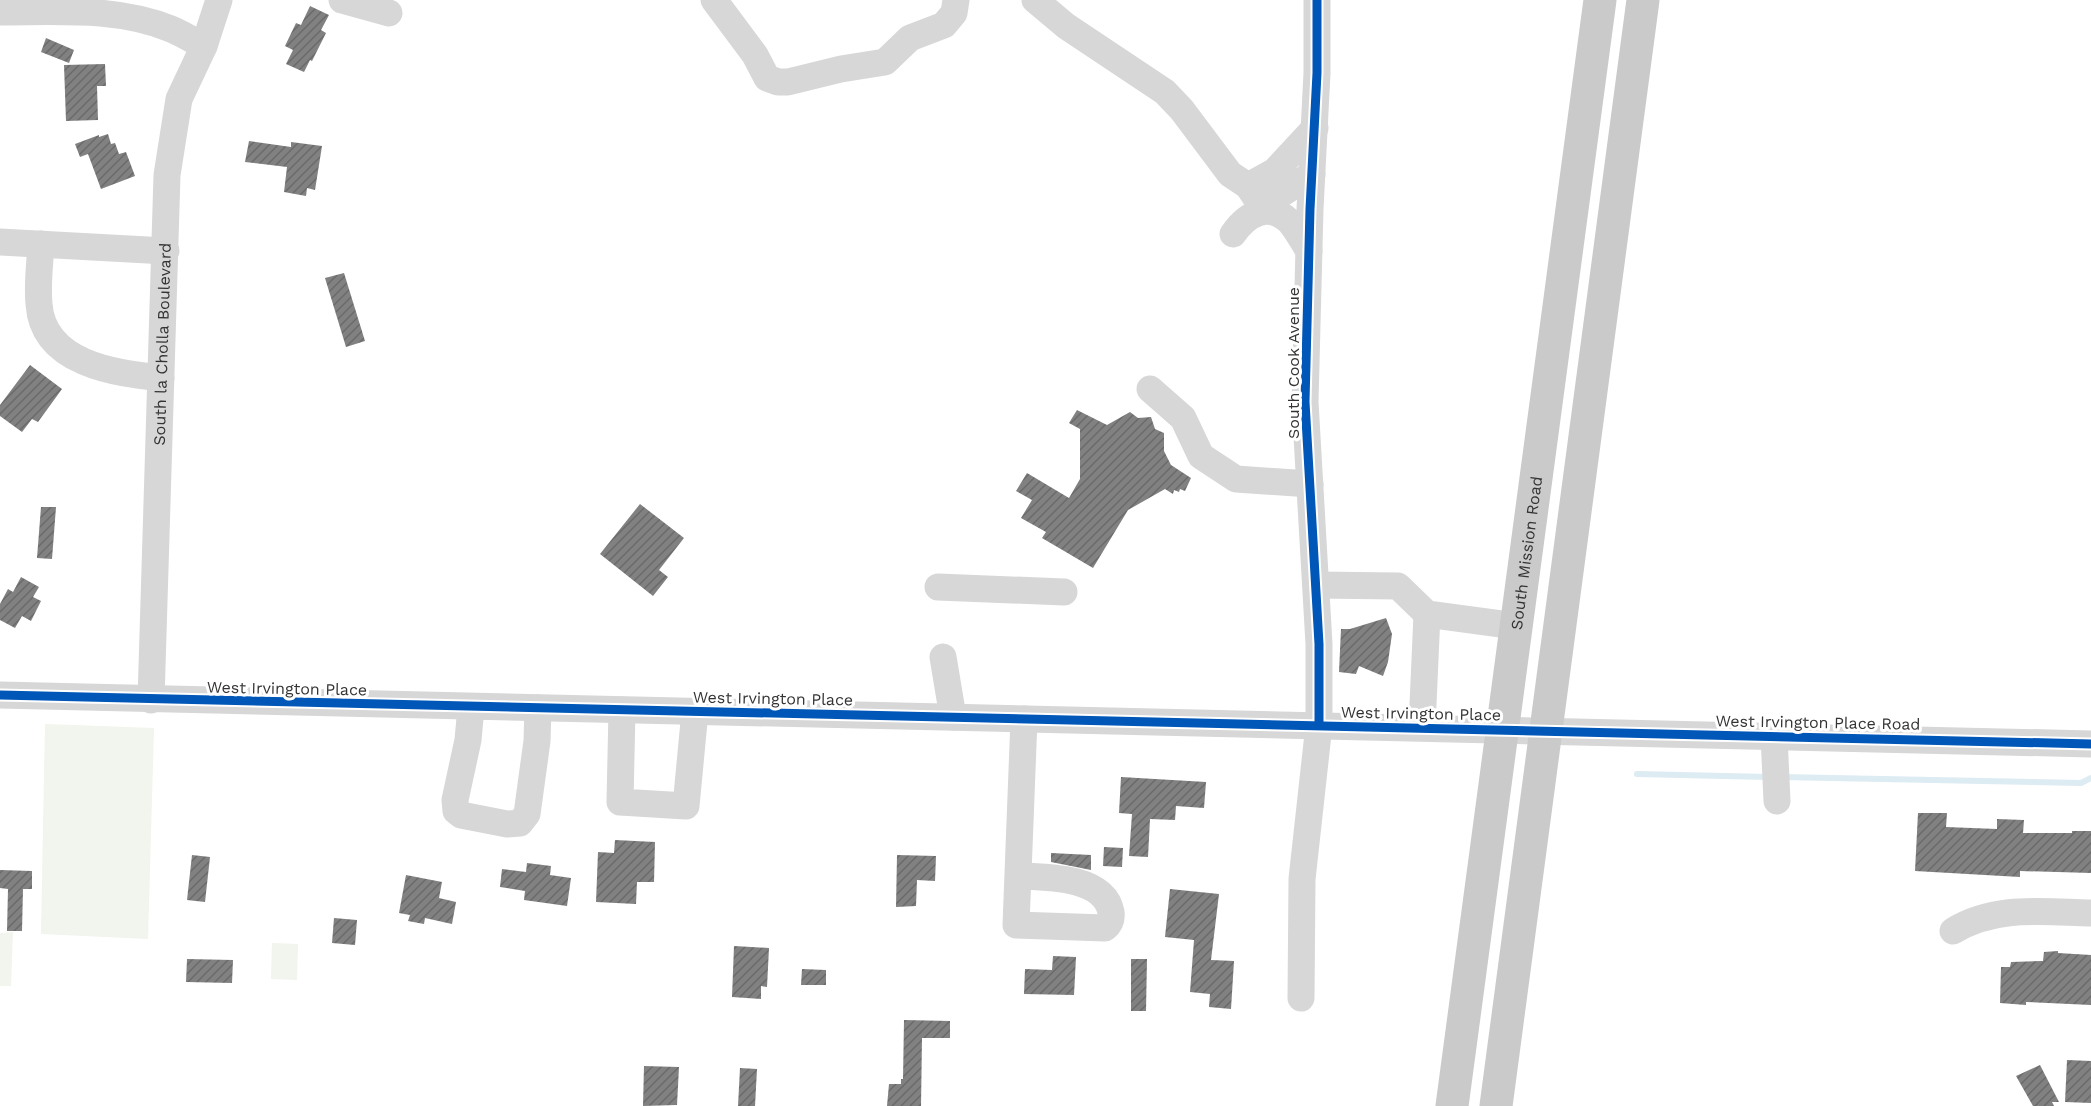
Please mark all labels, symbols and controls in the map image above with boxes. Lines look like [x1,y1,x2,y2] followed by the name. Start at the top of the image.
[150,243,175,446] street label: South la Cholla Boulevard
[1284,287,1303,439] street label: South Cook Avenue
[1507,475,1546,631] street label: South Mission Road
[207,678,367,699] street label: West Irvington Place
[693,688,853,709] street label: West Irvington Place
[1341,703,1501,724] street label: West Irvington Place
[1715,711,1921,734] street label: West Irvington Place Road

